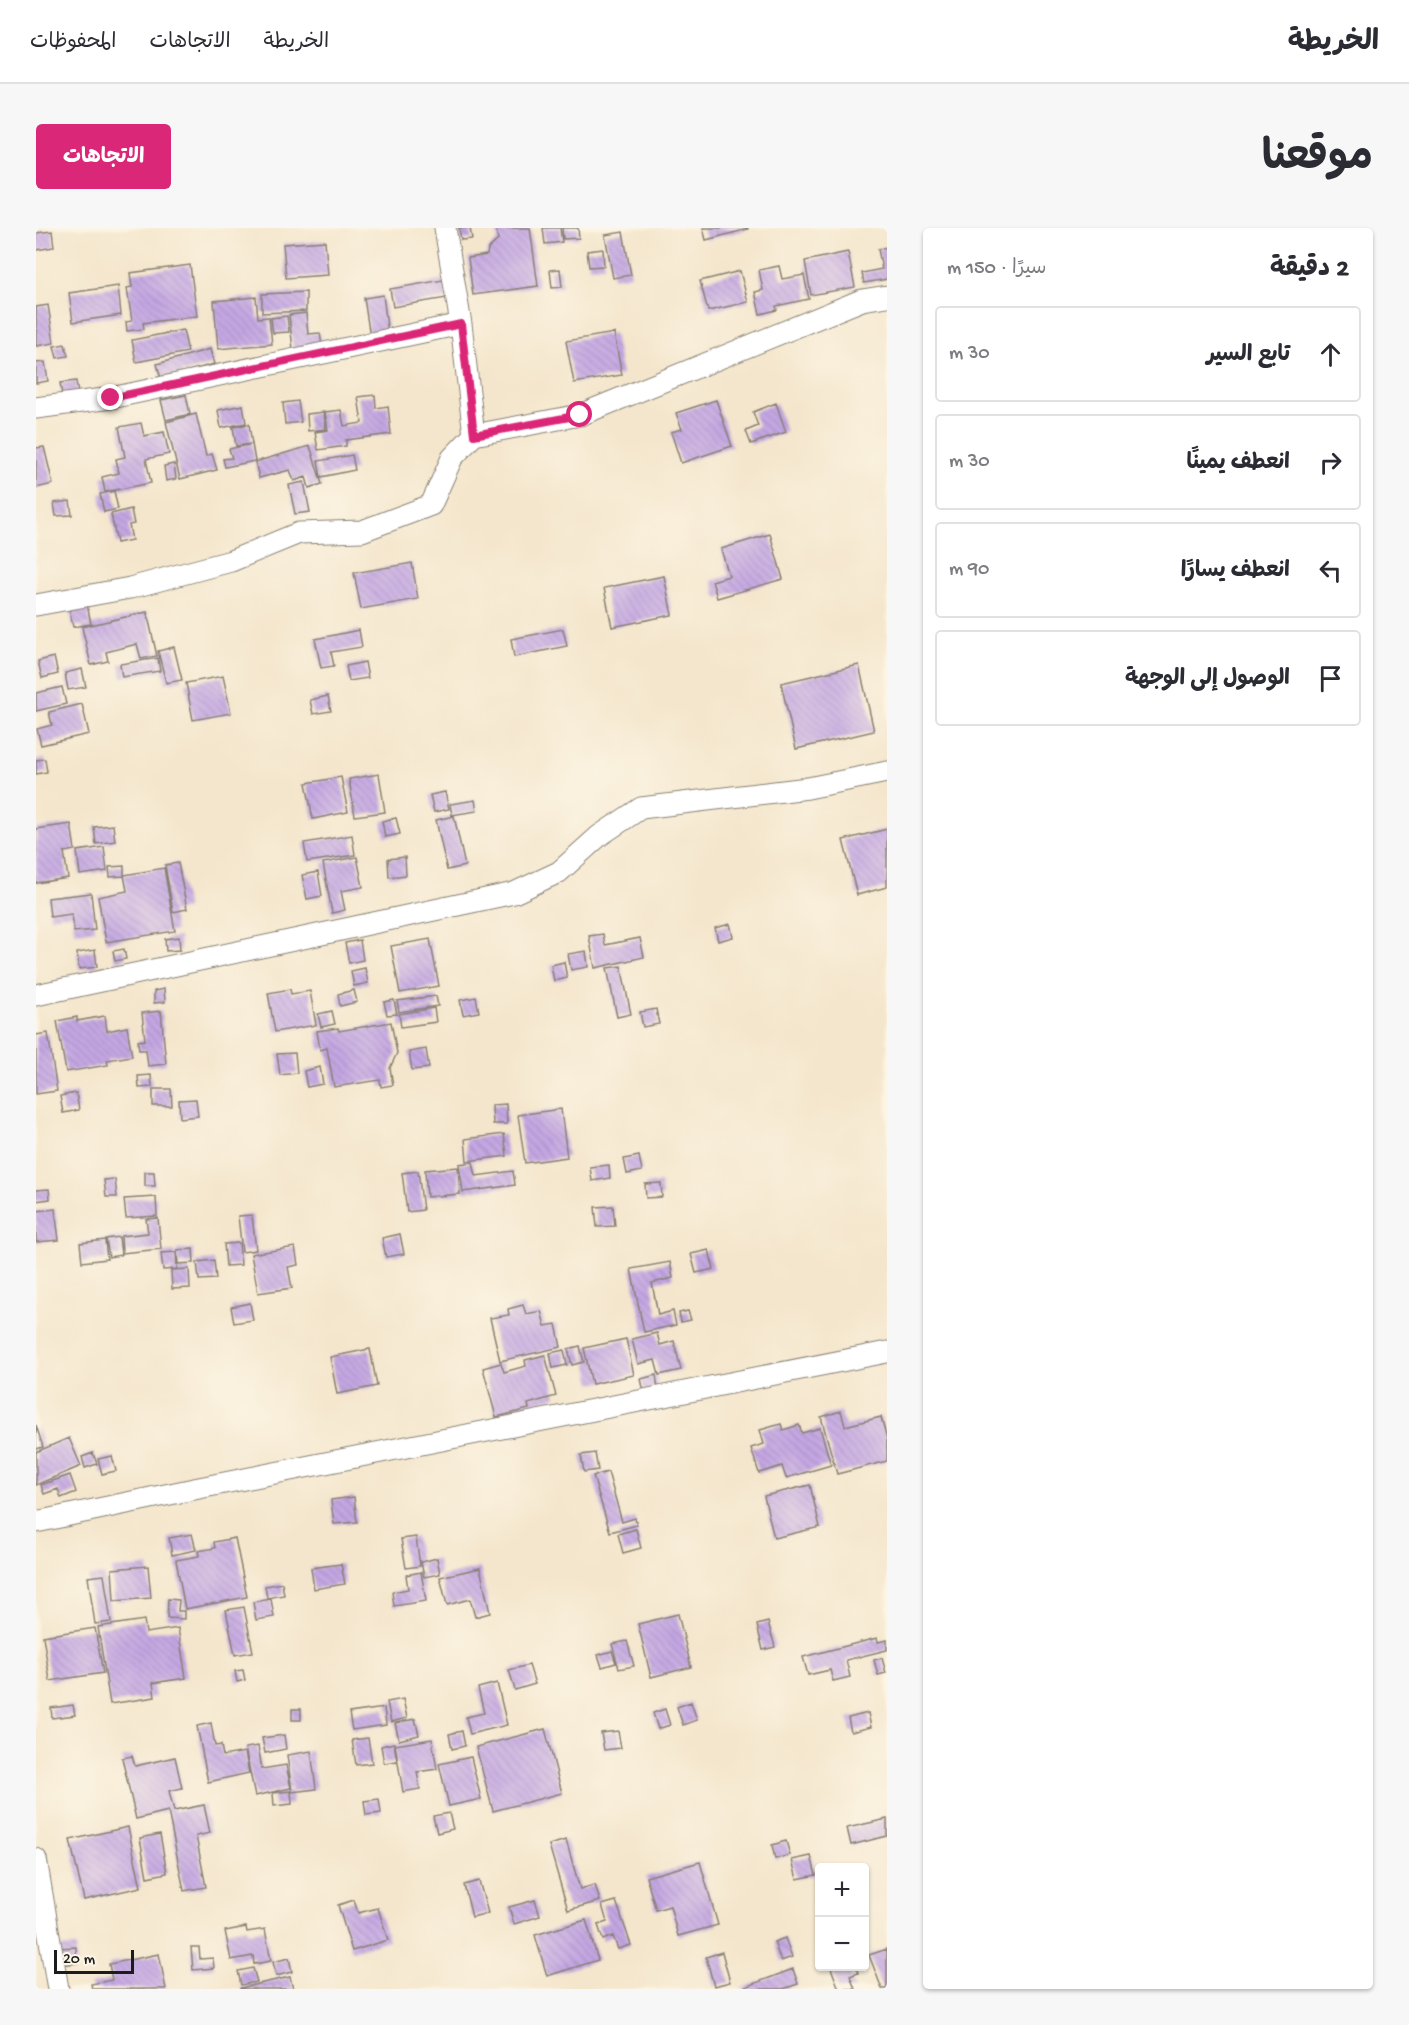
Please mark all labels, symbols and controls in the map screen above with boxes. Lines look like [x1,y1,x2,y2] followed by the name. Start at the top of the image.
[1288,27,1379,60] text: الخريطة
[30,31,116,56] text: المحفوظات
[149,31,231,56] text: الاتجاهات
[264,31,329,56] text: الخريطة
[36,124,171,189] button: الاتجاهات
[1262,136,1373,185] text: موقعنا
[1270,255,1349,286] text: 2 دقيقة
[947,258,1046,281] text: سيرًا · 150 m
[1314,338,1347,371] icon: ahead
[949,343,990,366] text: 30 m
[1206,343,1290,369] text: تابع السير
[97,384,123,410] route end
[566,401,592,427] route start
[1314,446,1347,479] icon: right
[949,451,990,474] text: 30 m
[1187,451,1290,477] text: انعطف يمينًا
[1314,554,1347,587] icon: left
[949,559,989,582] text: 90 m
[1181,559,1290,585] text: انعطف يسارًا
[1314,662,1347,695] icon: arrive
[1125,667,1290,693] text: الوصول إلى الوجهة
[815,1863,869,1971] map controls
[815,1863,869,1917] button: +
[815,1917,869,1971] button: −
[54,1947,134,1974] scale bar
[63,1951,95,1970] text: 20 m

